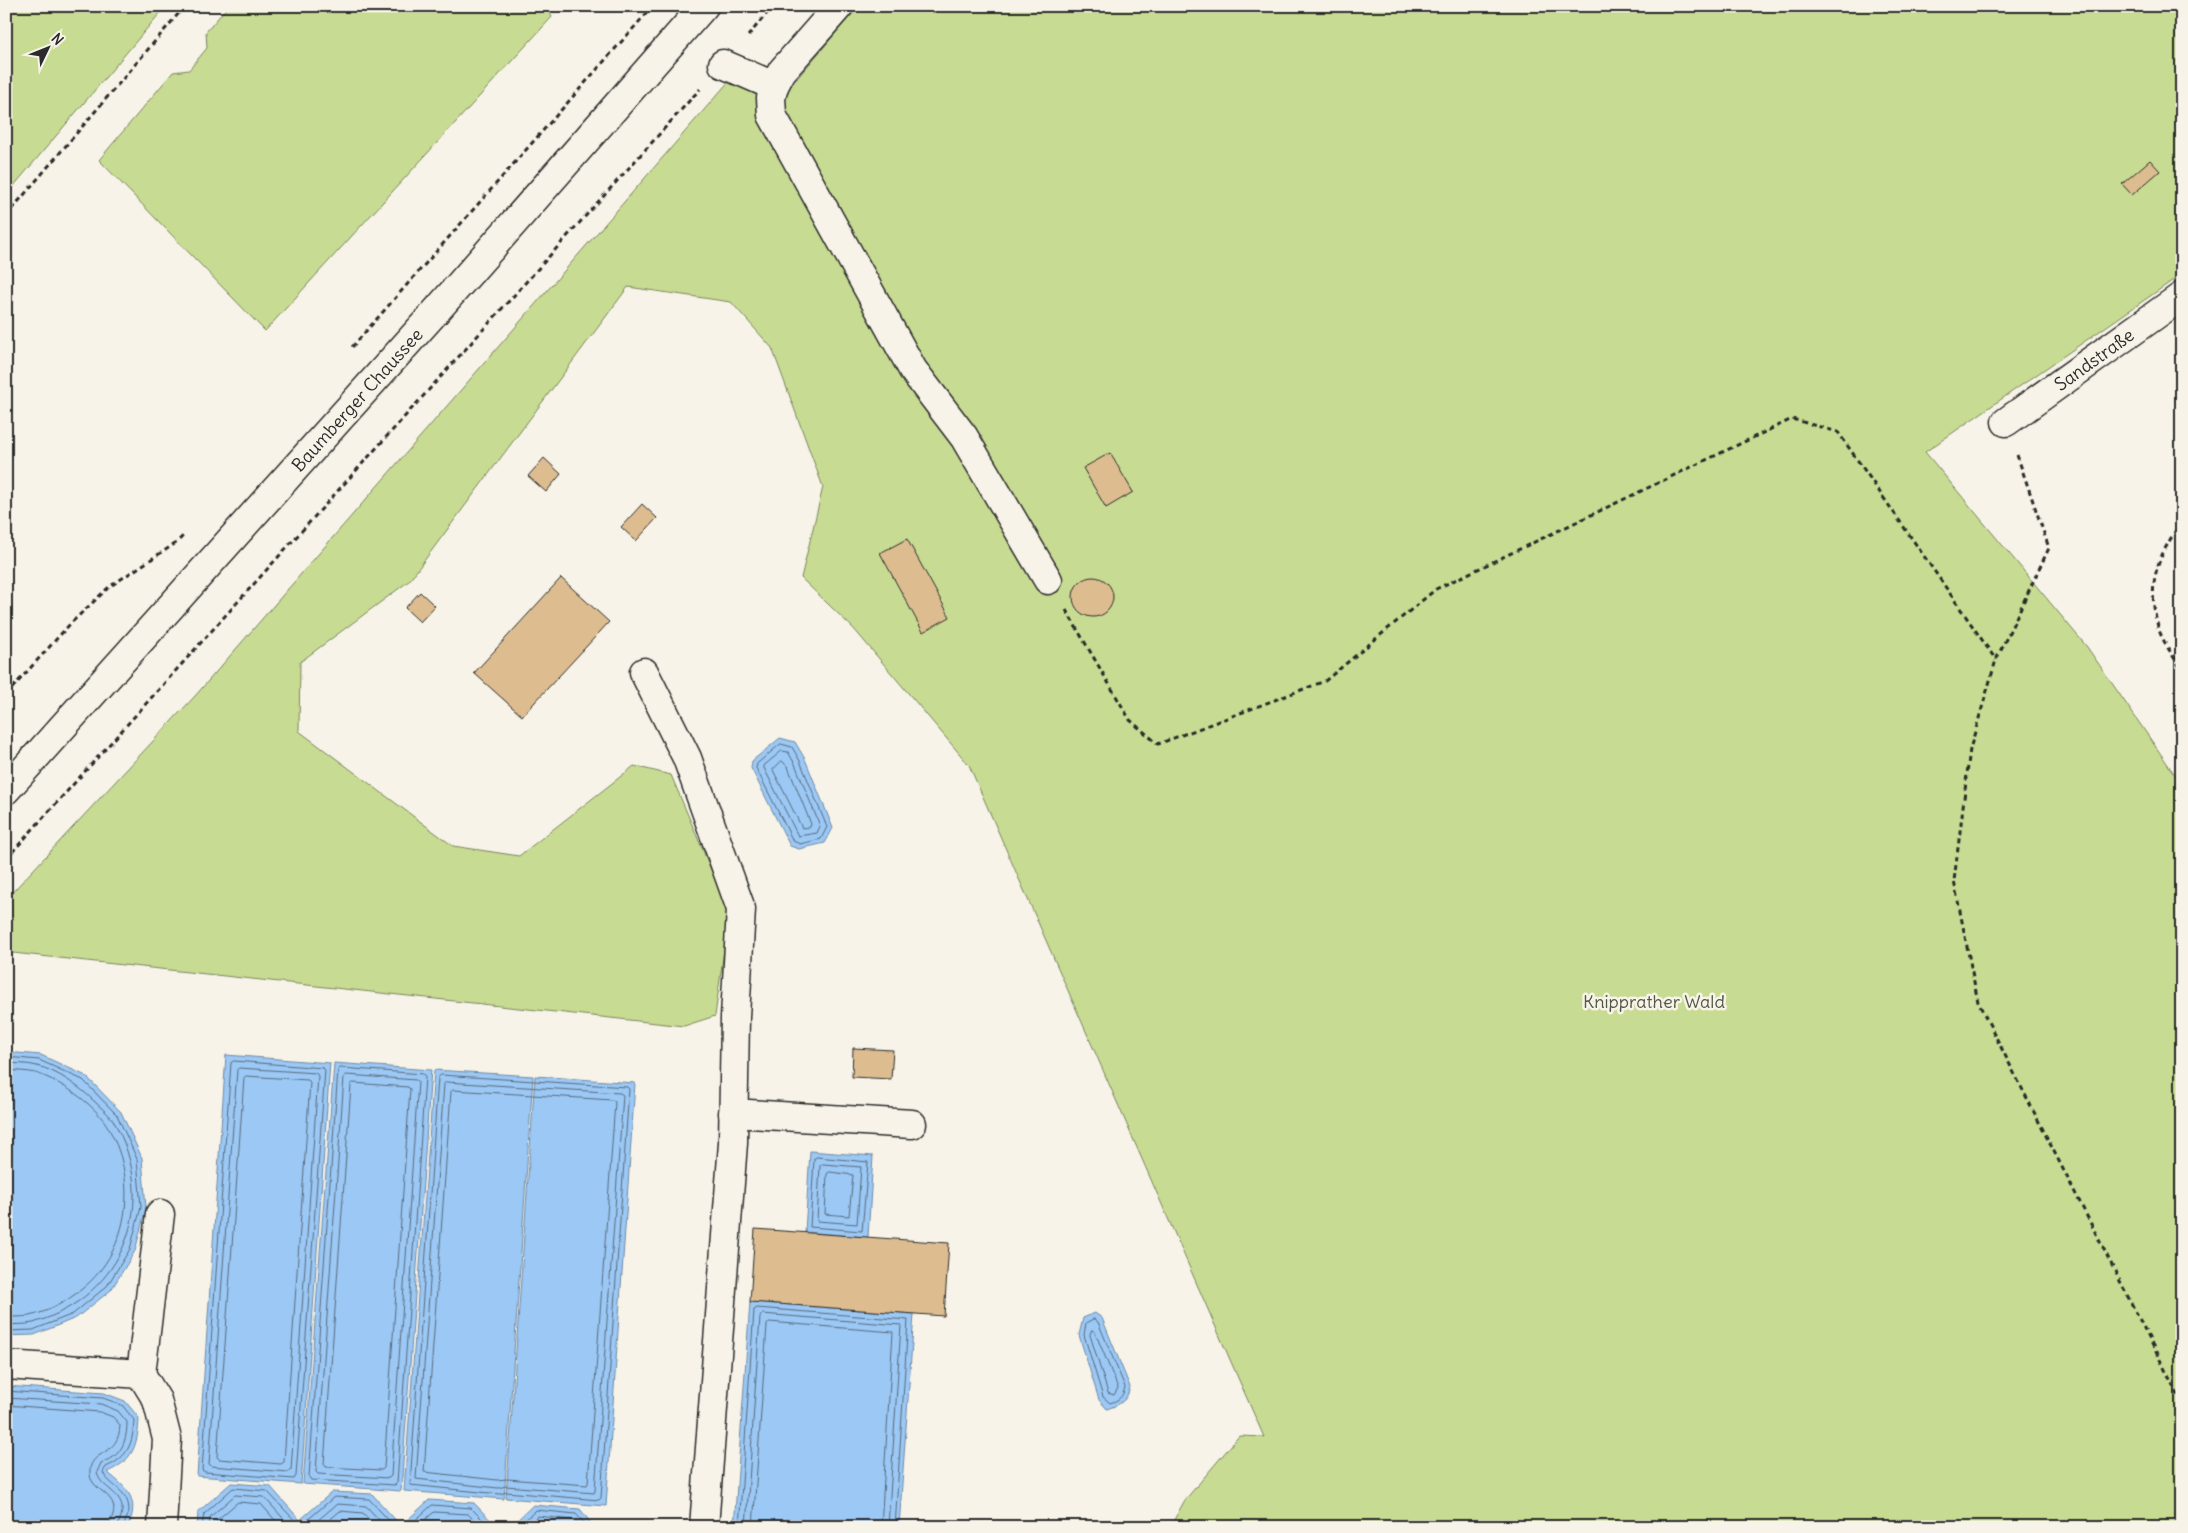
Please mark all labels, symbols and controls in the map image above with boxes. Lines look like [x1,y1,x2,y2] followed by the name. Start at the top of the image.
[22,22,72,72] north arrow
[48,29,67,49] text: N
[286,323,427,476] street label: Baumberger Chaussee
[2049,323,2138,395] street label: Sandstraße
[1583,990,1725,1013] park label: Knipprather Wald

